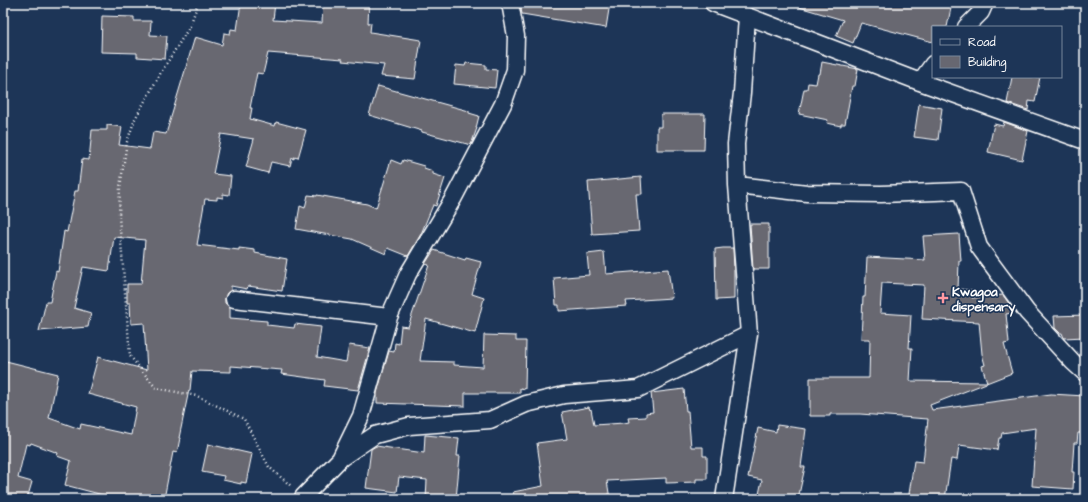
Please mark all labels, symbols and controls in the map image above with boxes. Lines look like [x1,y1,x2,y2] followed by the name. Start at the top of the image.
[932,26,1062,78] legend
[968,34,996,51] text: Road
[968,54,1006,72] text: Building
[951,283,1016,317] place label: Kwagoa dispensary
[937,292,949,304] marker: Kwagoa dispensary

